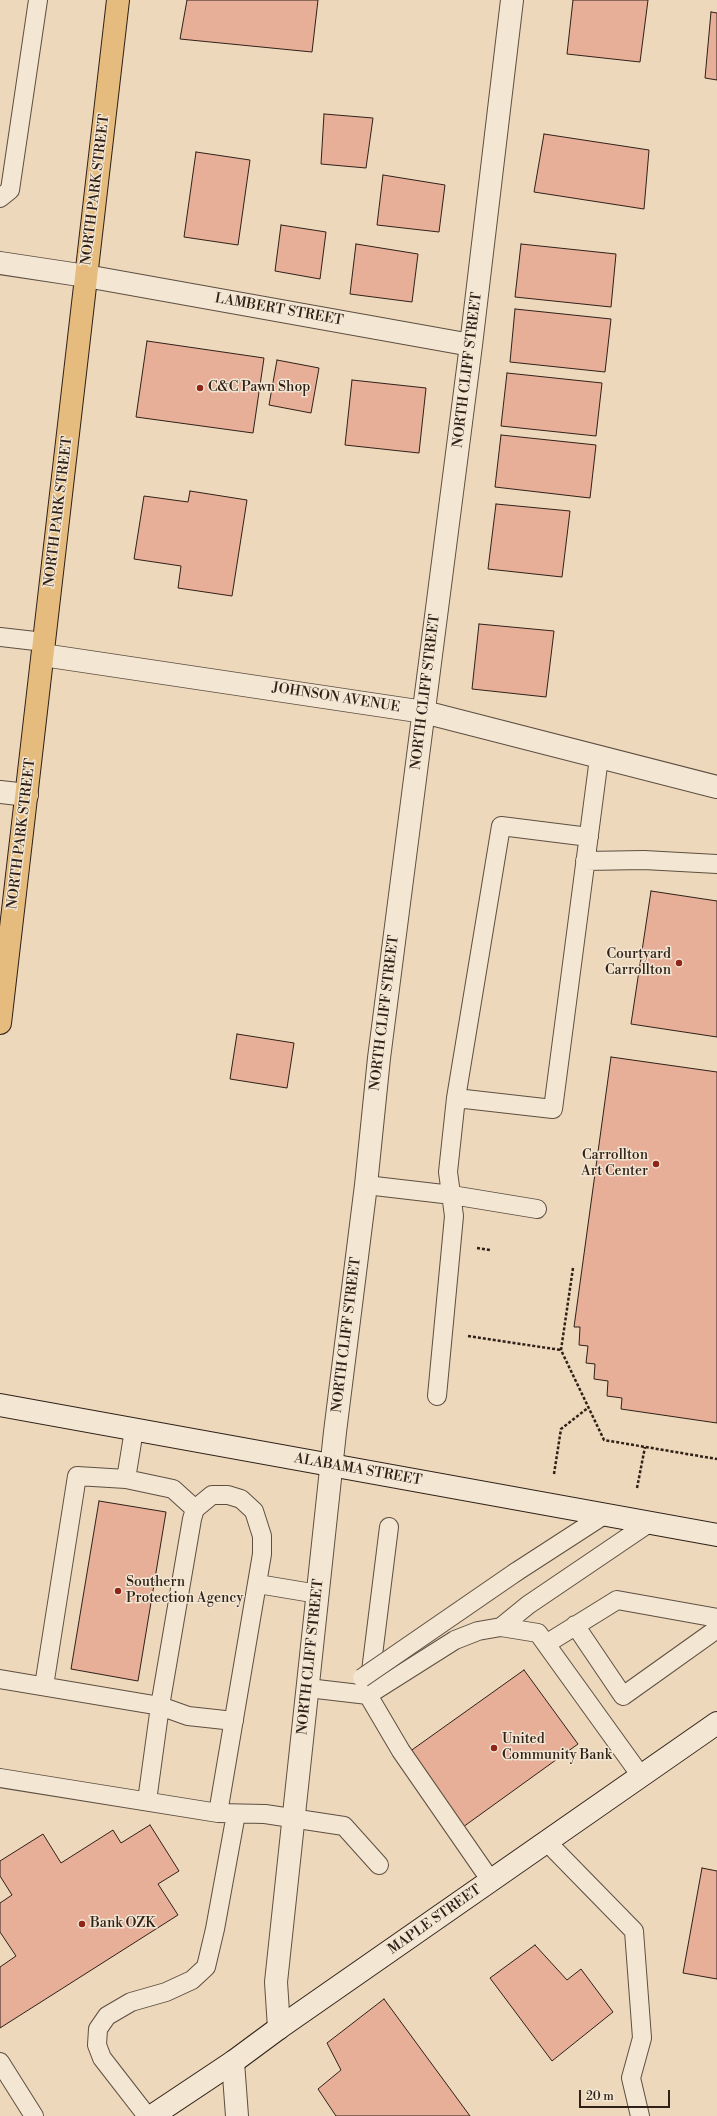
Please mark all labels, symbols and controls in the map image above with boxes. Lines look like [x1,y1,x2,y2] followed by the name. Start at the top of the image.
[78,114,114,266] street label: NORTH PARK STREET
[213,290,345,330] street label: LAMBERT STREET
[450,291,486,449] street label: NORTH CLIFF STREET
[208,380,310,396] place label: C&C Pawn Shop
[195,383,205,393] marker: C&C Pawn Shop
[41,436,77,588] street label: NORTH PARK STREET
[408,613,444,771] street label: NORTH CLIFF STREET
[271,680,401,716] street label: JOHNSON AVENUE
[4,758,40,910] street label: NORTH PARK STREET
[367,934,403,1092] street label: NORTH CLIFF STREET
[605,947,671,980] place label: Courtyard Carrollton
[674,958,684,968] marker: Courtyard Carrollton
[581,1148,648,1180] place label: Carrollton Art Center
[651,1159,661,1169] marker: Carrollton Art Center
[329,1256,365,1414] street label: NORTH CLIFF STREET
[293,1450,423,1490] street label: ALABAMA STREET
[126,1575,243,1608] place label: Southern Protection Agency
[294,1578,328,1736] street label: NORTH CLIFF STREET
[113,1586,123,1596] marker: Southern Protection Agency
[502,1732,612,1764] place label: United Community Bank
[489,1743,499,1753] marker: United Community Bank
[385,1882,485,1958] street label: MAPLE STREET
[90,1916,155,1932] place label: Bank OZK
[77,1919,87,1929] marker: Bank OZK
[581,2082,672,2108] scale bar
[586,2089,614,2104] text: 20 m

